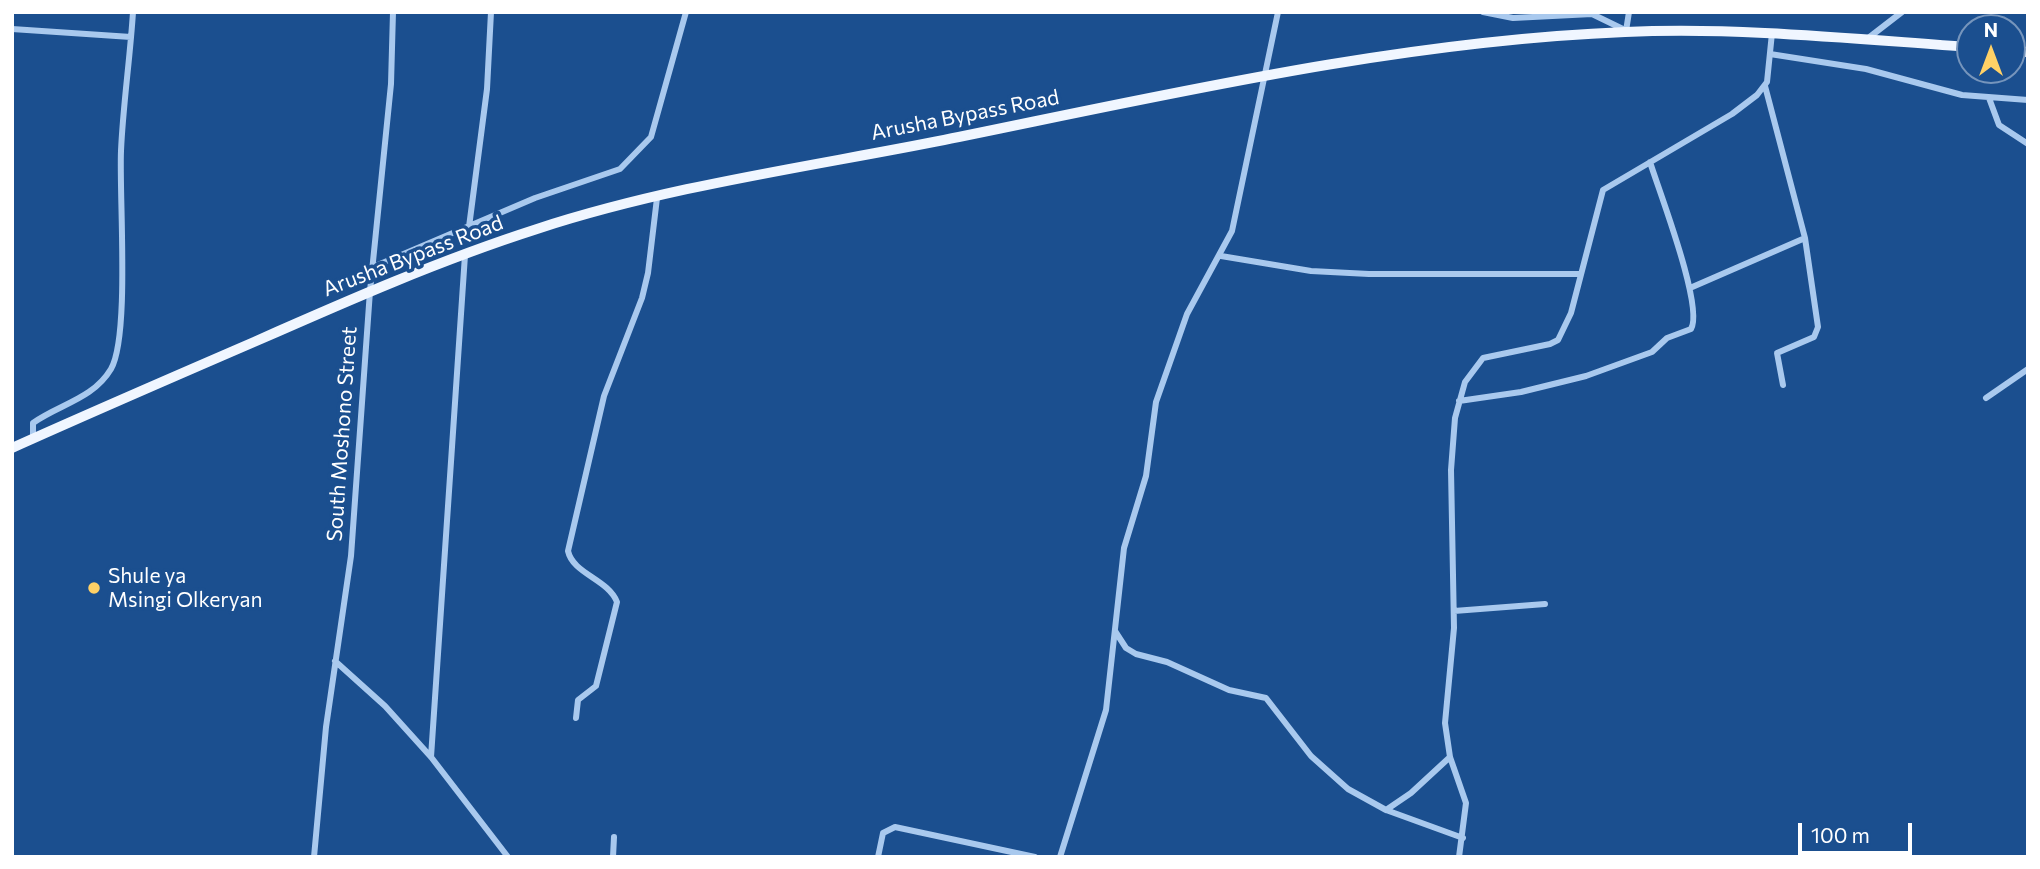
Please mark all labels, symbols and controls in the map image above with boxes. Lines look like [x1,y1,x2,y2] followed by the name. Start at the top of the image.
[1956,14,2026,84] north arrow
[1984,18,1998,41] text: N
[869,84,1061,146] street label: Arusha Bypass Road
[319,210,507,302] street label: Arusha Bypass Road
[322,326,362,542] street label: South Moshono Street
[108,563,262,613] place label: Shule ya Msingi Olkeryan
[86,580,102,596] marker: Shule ya Msingi Olkeryan
[1802,810,1916,854] scale bar
[1811,822,1870,847] text: 100 m

